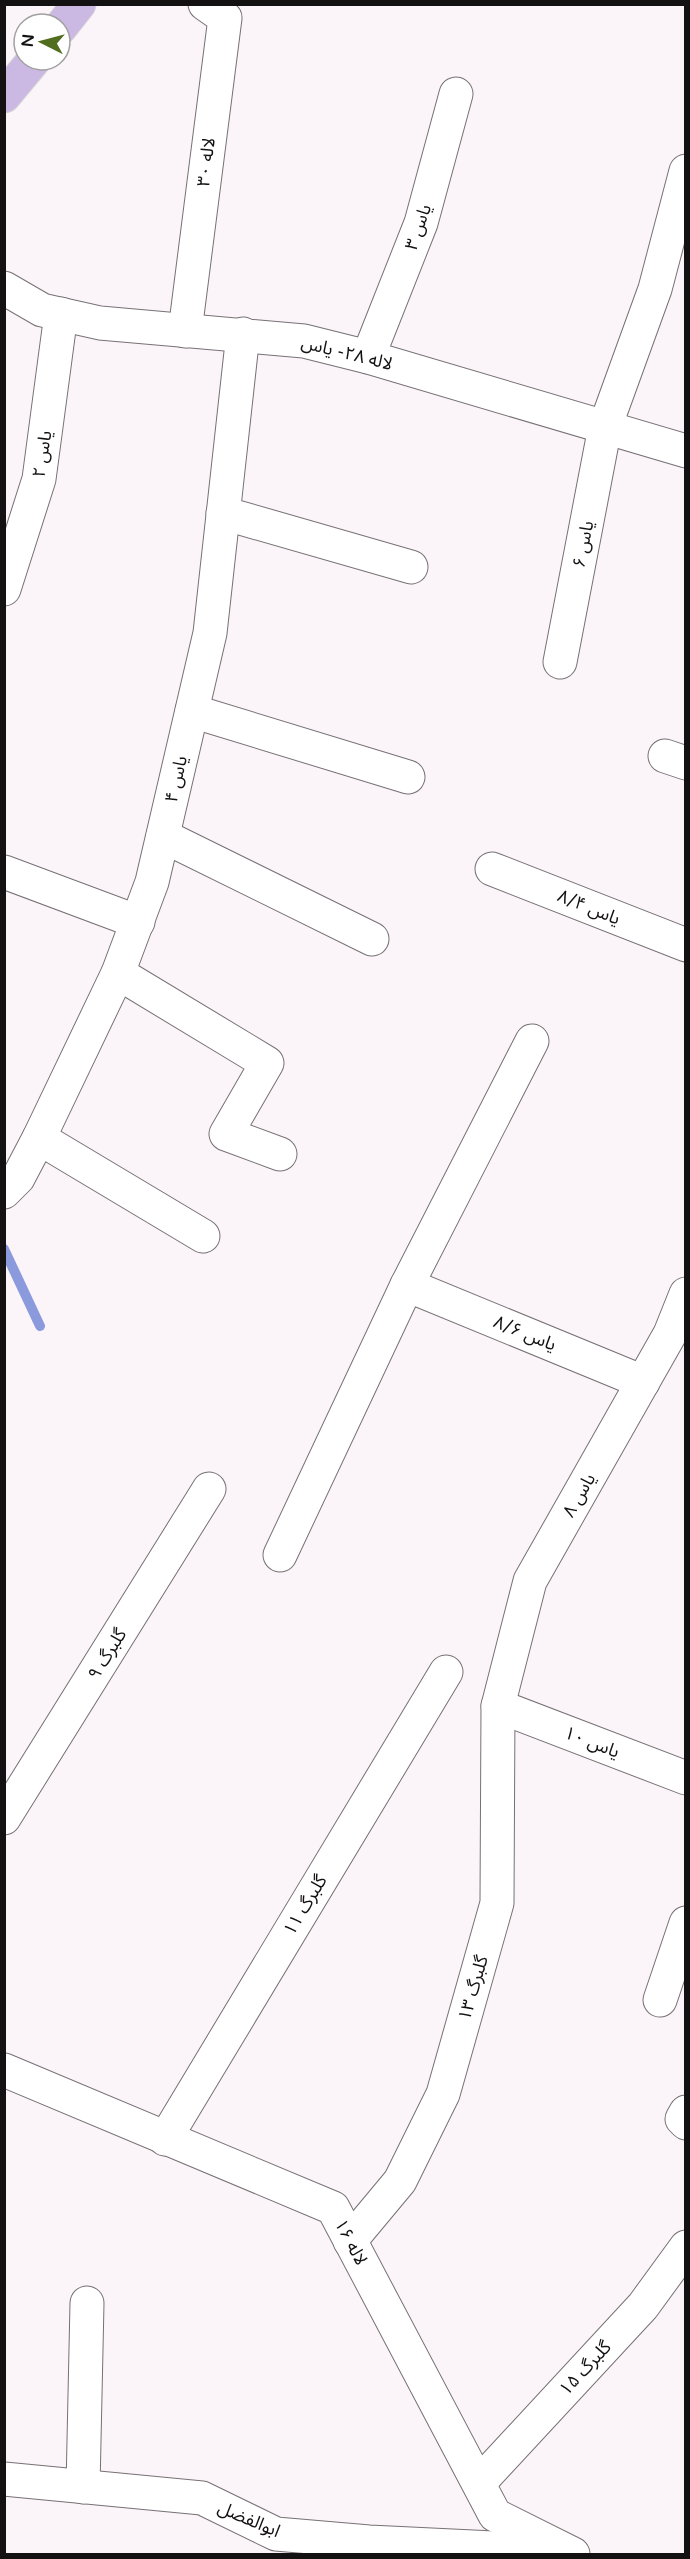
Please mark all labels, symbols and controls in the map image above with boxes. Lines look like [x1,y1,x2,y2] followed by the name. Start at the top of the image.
[12,12,72,72] north arrow
[17,33,39,48] text: N
[192,136,220,188] street label: لاله ۳۰
[400,201,436,253] street label: یاس ۳
[299,331,395,375] street label: لاله ۲۸- یاس
[27,429,57,479] street label: یاس ۲
[568,519,598,569] street label: یاس ۶
[160,753,192,805] street label: یاس ۴
[554,885,624,929] street label: یاس ۸/۴
[490,1311,560,1355] street label: یاس ۸/۶
[558,1469,600,1521] street label: یاس ۸
[83,1624,132,1684] street label: گلبرگ ۹
[561,1721,623,1763] street label: یاس ۱۰
[278,1870,332,1939] street label: گلبرگ ۱۱
[453,1952,493,2023] street label: گلبرگ ۱۳
[330,2215,372,2269] street label: لاله ۱۶
[554,2336,616,2400] street label: گلبرگ ۱۵
[214,2496,284,2542] street label: ابوالفضل

